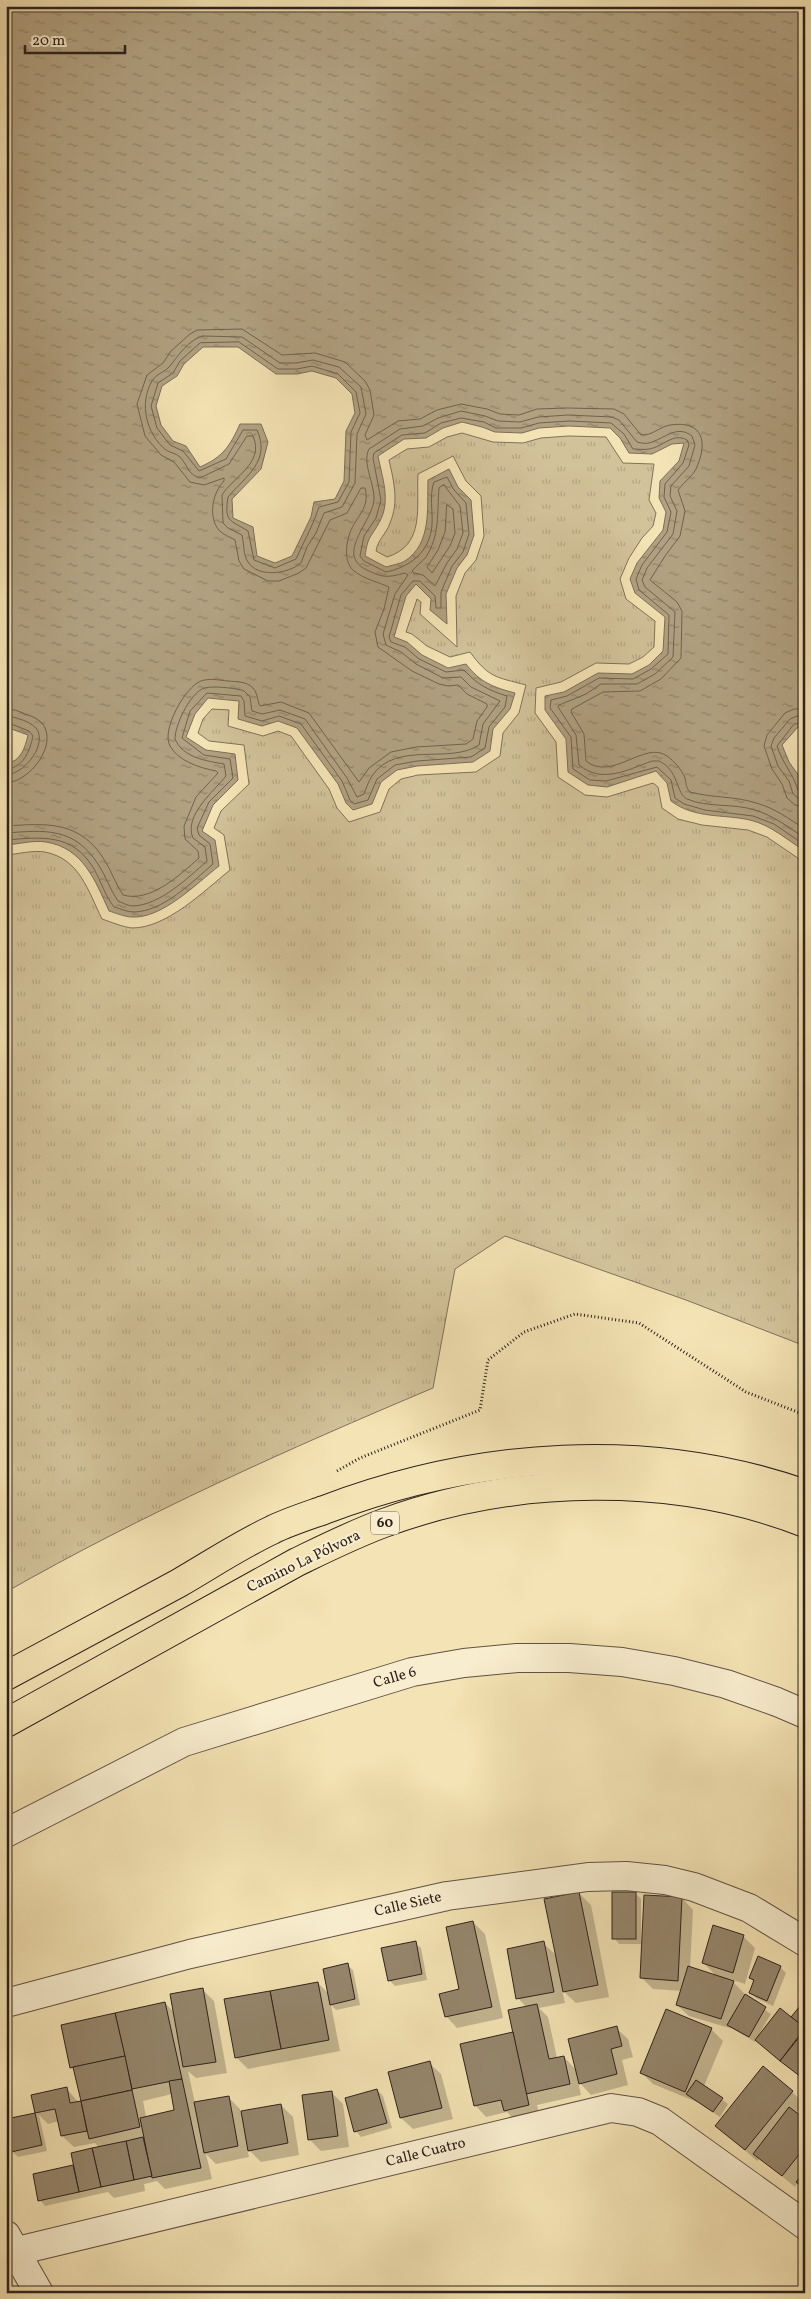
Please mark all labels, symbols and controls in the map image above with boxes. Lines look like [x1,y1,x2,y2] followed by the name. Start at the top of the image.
[25,22,125,54] scale bar
[32,31,65,52] text: 20 m
[371,1512,399,1535] road number: 60
[244,1525,364,1599] street label: Camino La Pólvora
[371,1662,419,1694] street label: Calle 6
[372,1887,444,1923] street label: Calle Siete
[384,2133,468,2173] street label: Calle Cuatro

